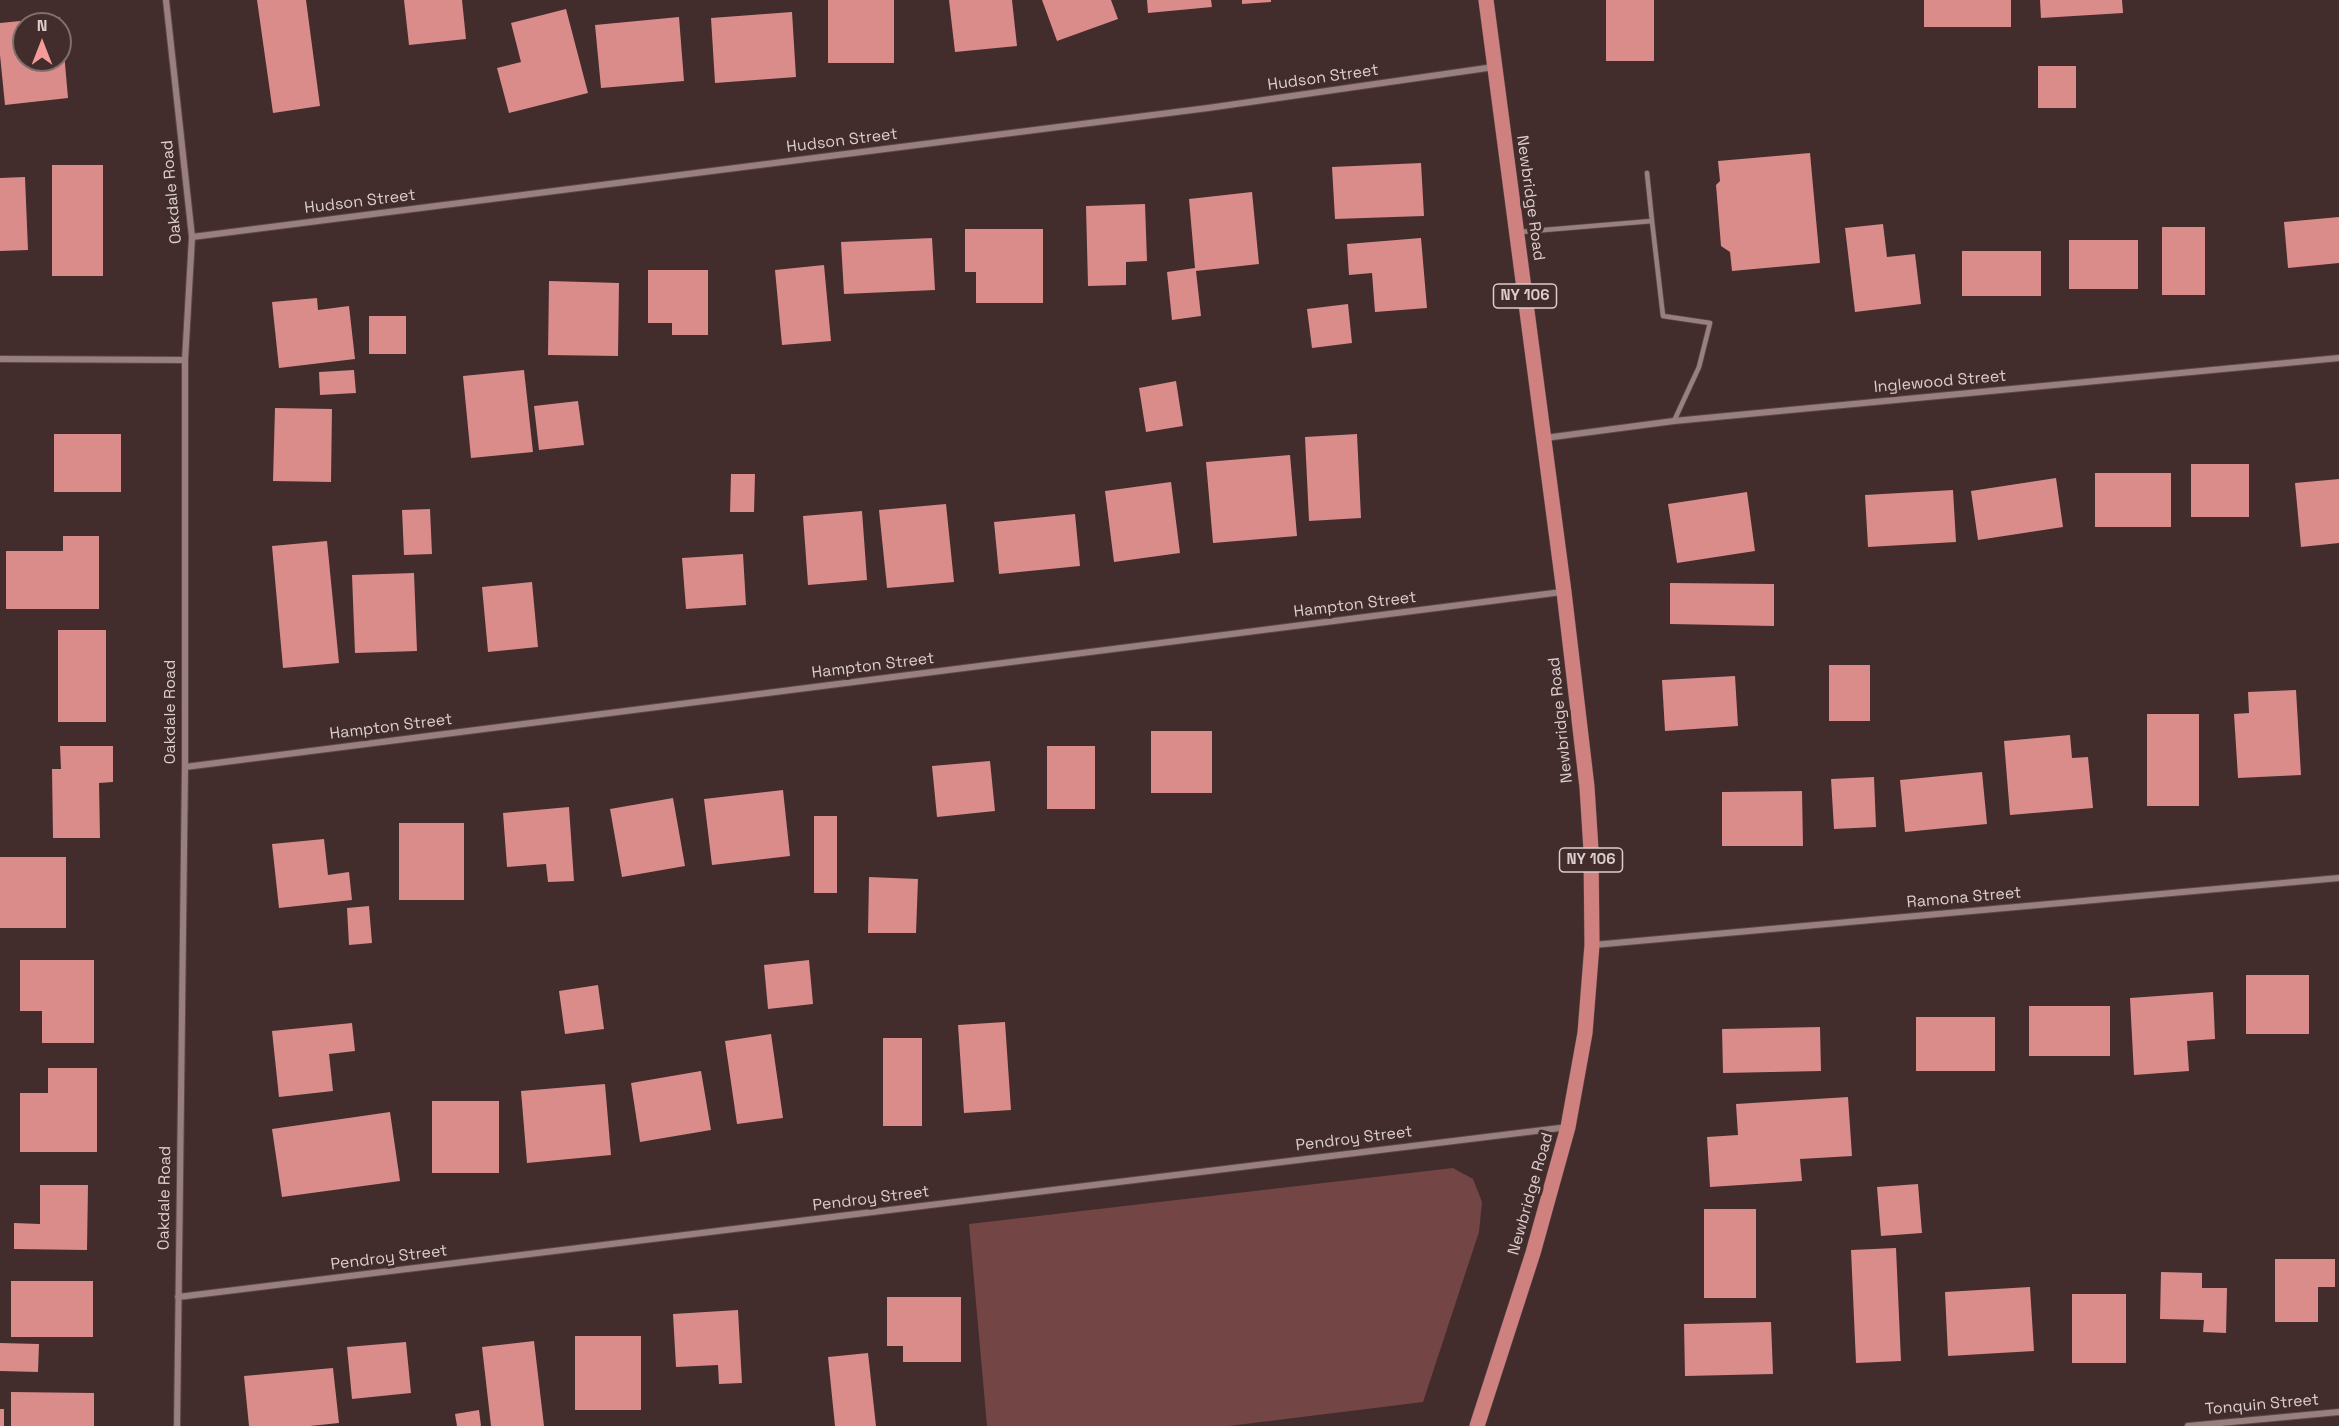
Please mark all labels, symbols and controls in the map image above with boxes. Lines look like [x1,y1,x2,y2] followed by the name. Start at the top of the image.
[12,12,72,72] north arrow
[37,15,47,36] text: N
[1266,61,1380,95] street label: Hudson Street
[785,125,899,157] street label: Hudson Street
[1512,134,1548,262] street label: Newbridge Road
[158,139,186,245] street label: Oakdale Road
[303,186,417,218] street label: Hudson Street
[1494,284,1556,308] road number: NY 106
[1873,367,2007,397] street label: Inglewood Street
[1293,588,1417,622] street label: Hampton Street
[811,649,935,683] street label: Hampton Street
[1545,656,1577,784] street label: Newbridge Road
[161,660,181,764] street label: Oakdale Road
[329,710,453,744] street label: Hampton Street
[1560,848,1622,872] road number: NY 106
[1906,883,2022,913] street label: Ramona Street
[1295,1122,1413,1156] street label: Pendroy Street
[1504,1131,1558,1257] street label: Newbridge Road
[154,1146,176,1250] street label: Oakdale Road
[812,1182,930,1216] street label: Pendroy Street
[330,1241,448,1275] street label: Pendroy Street
[2204,1390,2320,1420] street label: Tonquin Street

